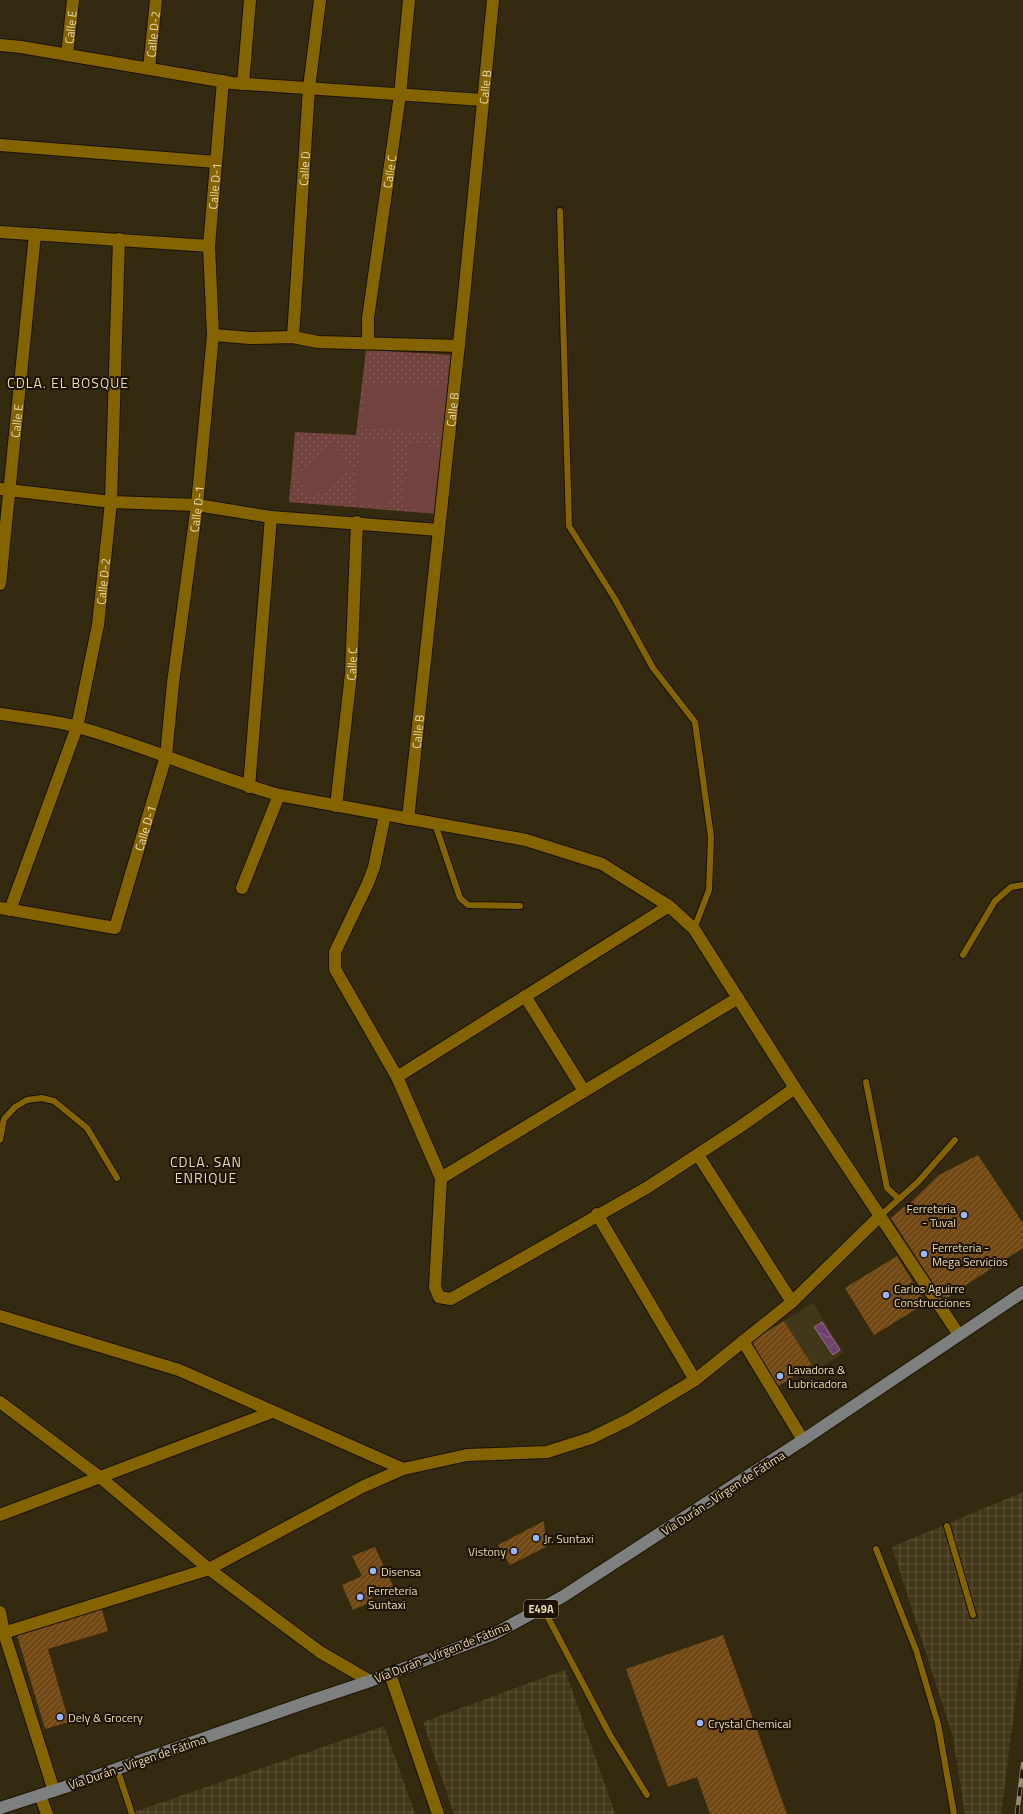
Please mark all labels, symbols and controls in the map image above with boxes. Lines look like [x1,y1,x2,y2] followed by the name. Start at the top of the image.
[59,9,81,45] street label: Calle E
[141,10,164,58] street label: Calle D-2
[473,69,496,105] street label: Calle B
[293,150,314,186] street label: Calle D
[377,153,401,189] street label: Calle C
[203,162,226,210] street label: Calle D-1
[7,372,129,393] district label: CDLA. EL BOSQUE
[441,391,463,427] street label: Calle B
[5,403,27,438] street label: Calle E
[184,485,208,533] street label: Calle D-1
[91,557,115,605] street label: Calle D-2
[341,646,362,682] street label: Calle C
[406,713,429,750] street label: Calle B
[129,803,160,853] street label: Calle D-1
[170,1151,242,1188] district label: CDLA. SAN ENRIQUE
[907,1199,956,1232] place label: Ferreteria - Tuval
[959,1210,969,1220] marker: Ferreteria - Tuval
[932,1238,1008,1271] place label: Ferreteria - Mega Servicios
[919,1249,929,1259] marker: Ferreteria - Mega Servicios
[894,1279,971,1312] place label: Carlos Aguirre Construcciones
[881,1290,891,1300] marker: Carlos Aguirre Construcciones
[788,1360,847,1393] place label: Lavadora & Lubricadora
[775,1371,785,1381] marker: Lavadora & Lubricadora
[657,1446,789,1540] street label: Vía Durán - Vírgen de Fátima
[544,1529,594,1548] place label: Jr. Suntaxi
[531,1533,541,1543] marker: Jr. Suntaxi
[468,1542,506,1561] place label: Vistony
[509,1546,519,1556] marker: Vistony
[381,1562,421,1581] place label: Disensa
[368,1566,378,1576] marker: Disensa
[368,1581,417,1614] place label: Ferreteria Suntaxi
[355,1592,365,1602] marker: Ferreteria Suntaxi
[524,1600,558,1618] road number: E49A
[372,1616,512,1688] street label: Vía Durán - Vírgen de Fátima
[68,1708,143,1727] place label: Dely & Grocery
[55,1712,65,1722] marker: Dely & Grocery
[708,1714,791,1733] place label: Crystal Chemical
[695,1718,705,1728] marker: Crystal Chemical
[66,1730,208,1794] street label: Vía Durán - Vírgen de Fátima

